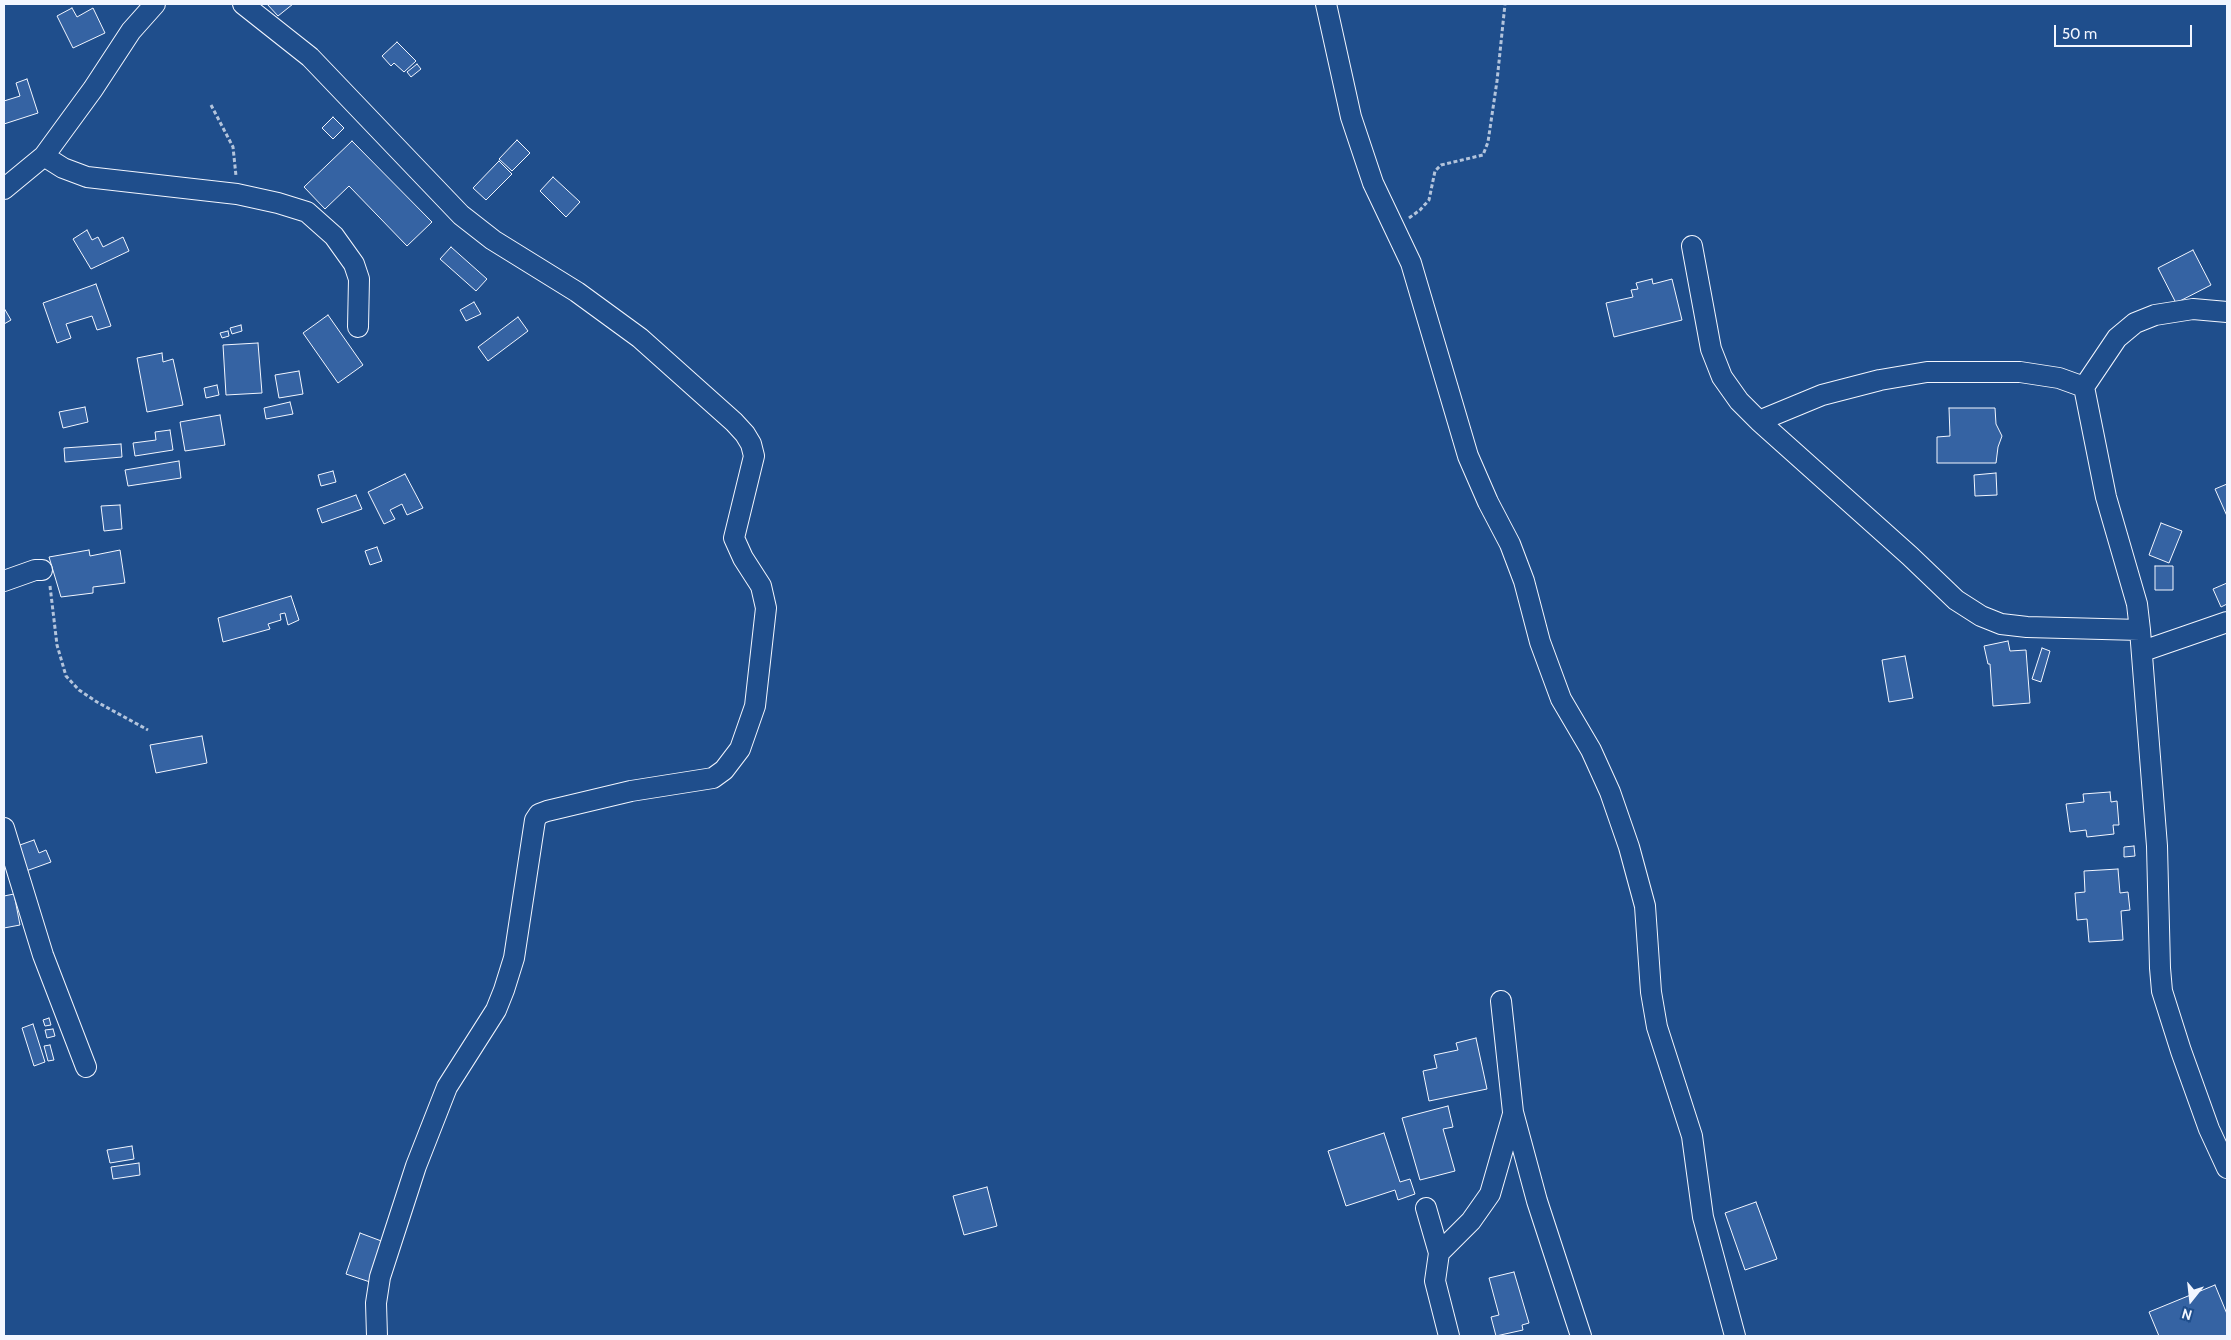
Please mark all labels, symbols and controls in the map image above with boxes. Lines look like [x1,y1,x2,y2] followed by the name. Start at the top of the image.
[2056,15,2194,47] scale bar
[2062,25,2097,43] text: 50 m
[2166,1275,2216,1325] north arrow
[2180,1304,2194,1324] text: N

